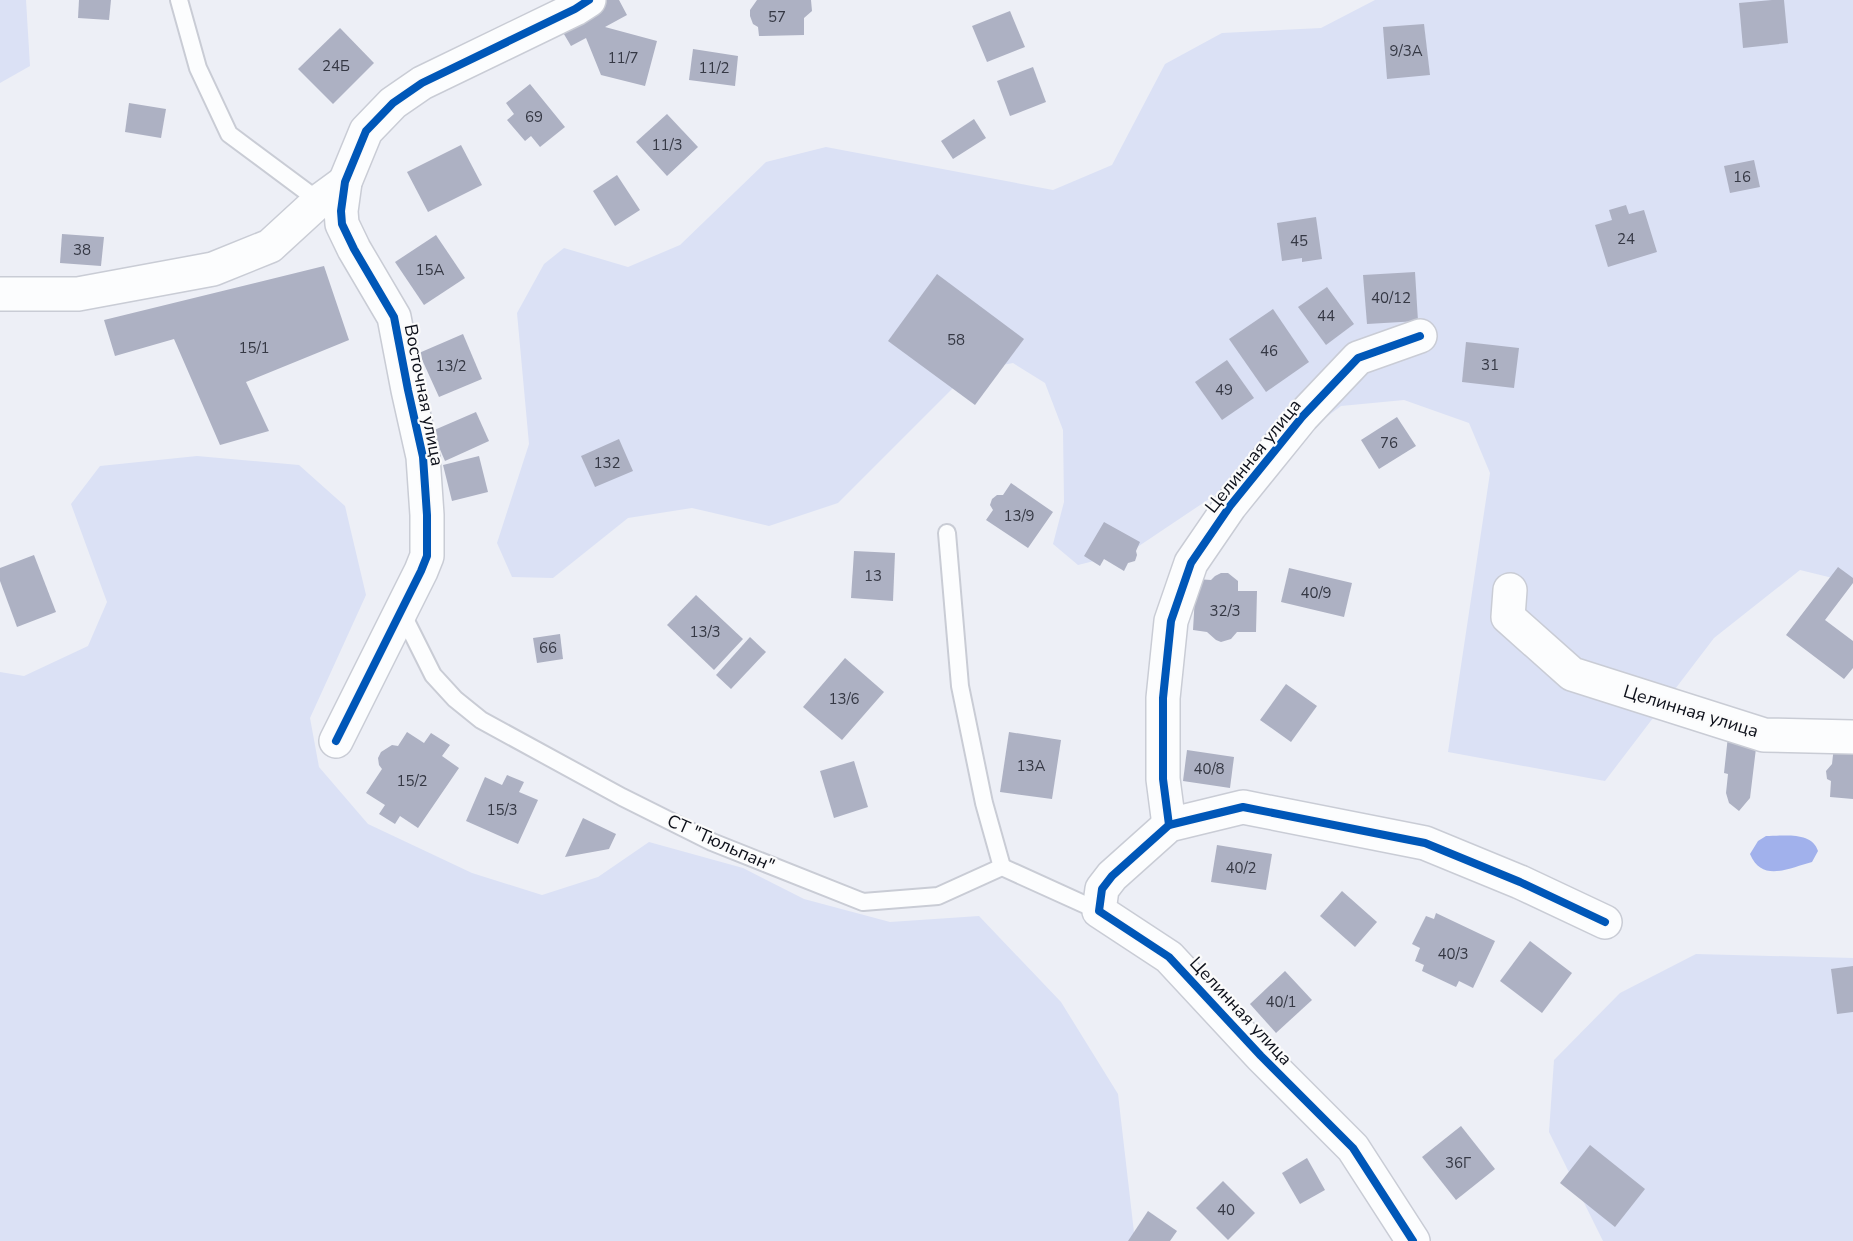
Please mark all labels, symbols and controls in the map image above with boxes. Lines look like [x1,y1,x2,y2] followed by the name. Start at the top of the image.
[768,7,786,27] house number: 57
[1389,41,1423,61] house number: 9/3А
[607,48,639,68] house number: 11/7
[322,56,350,76] house number: 24Б
[698,58,730,78] house number: 11/2
[525,107,543,127] house number: 69
[651,135,683,155] house number: 11/3
[1733,167,1751,187] house number: 16
[1617,229,1635,249] house number: 24
[1290,231,1308,251] house number: 45
[73,240,91,260] house number: 38
[416,260,445,280] house number: 15А
[1371,288,1411,308] house number: 40/12
[1317,306,1335,326] house number: 44
[399,322,449,468] street label: Восточная улица
[947,330,965,350] house number: 58
[238,338,270,358] house number: 15/1
[1260,341,1278,361] house number: 46
[1481,355,1499,375] house number: 31
[435,356,467,376] house number: 13/2
[1215,380,1233,400] house number: 49
[1200,394,1306,518] street label: Целинная улица
[1380,433,1398,453] house number: 76
[593,453,621,473] house number: 132
[1003,506,1035,526] house number: 13/9
[864,566,882,586] house number: 13
[1300,583,1332,603] house number: 40/9
[1209,601,1241,621] house number: 32/3
[689,622,721,642] house number: 13/3
[539,638,557,658] house number: 66
[1620,679,1762,743] street label: Целинная улица
[828,689,860,709] house number: 13/6
[1017,756,1046,776] house number: 13А
[1193,759,1225,779] house number: 40/8
[396,771,428,791] house number: 15/2
[486,800,518,820] house number: 15/3
[663,809,779,877] street label: СТ "Тюльпан"
[1225,858,1257,878] house number: 40/2
[1437,944,1469,964] house number: 40/3
[1184,952,1298,1070] street label: Целинная улица
[1265,992,1297,1012] house number: 40/1
[1445,1153,1471,1173] house number: 36Г
[1217,1200,1235,1220] house number: 40

